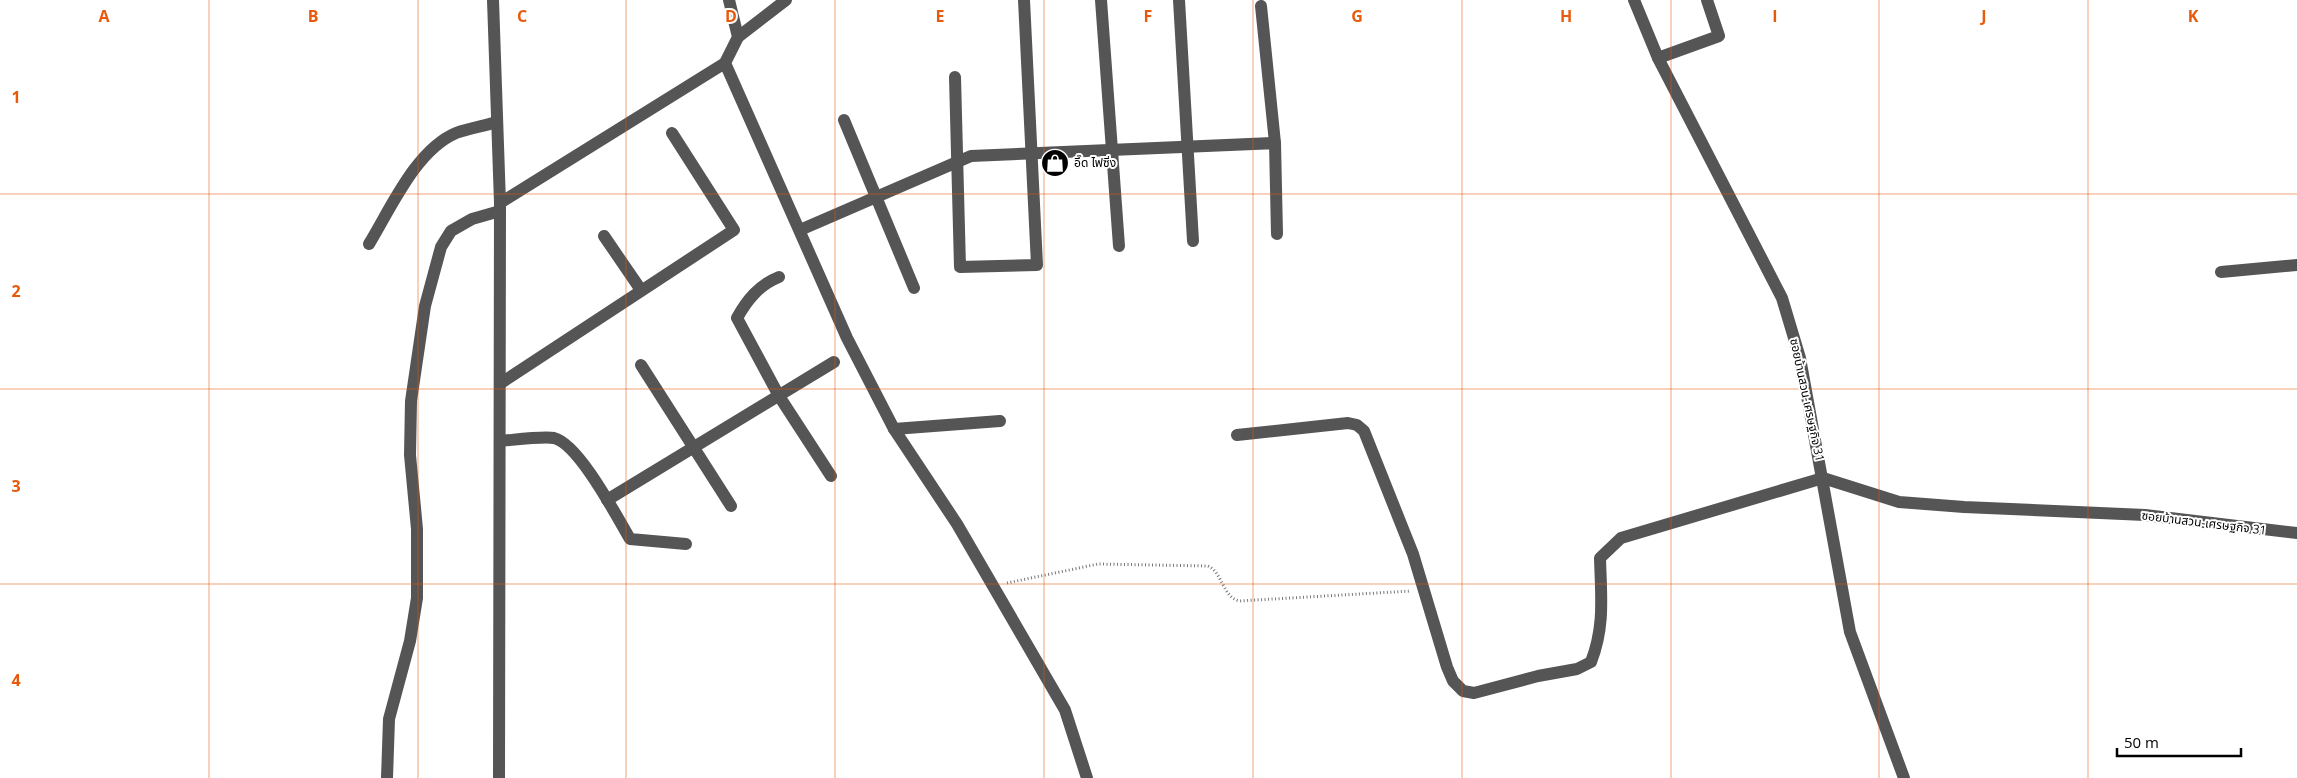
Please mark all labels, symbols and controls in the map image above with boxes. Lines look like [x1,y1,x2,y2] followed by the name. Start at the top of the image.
[98,5,110,27] text: A
[308,5,318,27] text: B
[517,5,527,27] text: C
[725,5,737,27] text: D
[936,5,945,27] text: E
[1144,5,1152,27] text: F
[1351,5,1363,27] text: G
[1560,5,1572,27] text: H
[1772,5,1778,27] text: I
[1979,5,1987,27] text: J
[2188,5,2199,27] text: K
[11,86,21,108] text: 1
[1040,148,1070,178] shop icon: อี๊ด ไฟซิ่ง
[1074,154,1116,171] place label: อี๊ด ไฟซิ่ง
[11,280,21,302] text: 2
[1786,337,1829,463] street label: ซอยบ้านสวน-เศรษฐกิจ 31
[11,475,21,497] text: 3
[2141,506,2267,539] street label: ซอยบ้านสวน-เศรษฐกิจ 31
[11,669,21,691] text: 4
[2117,726,2241,758] scale bar
[2124,732,2159,752] text: 50 m

